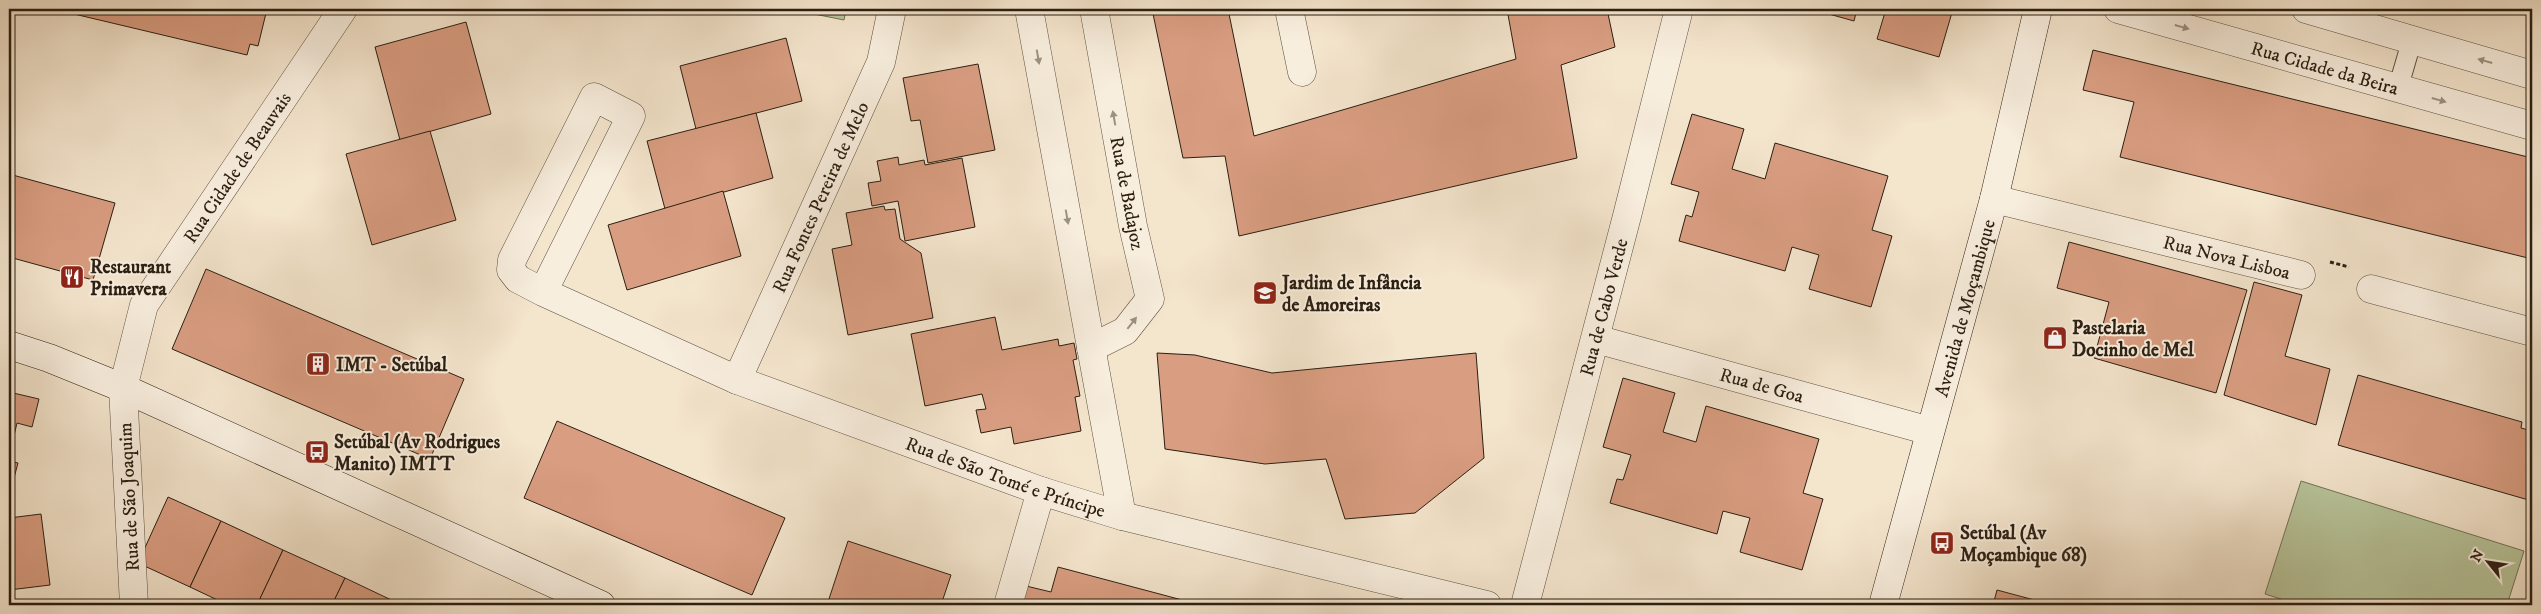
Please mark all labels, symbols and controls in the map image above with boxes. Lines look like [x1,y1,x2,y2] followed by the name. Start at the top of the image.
[2174,23,2189,31] one-way arrow
[2248,37,2401,101] street label: Rua Cidade da Beira
[1034,49,1042,65] one-way arrow
[2478,57,2493,65] one-way arrow
[179,88,297,248] street label: Rua Cidade de Beauvais
[2432,96,2447,104] one-way arrow
[768,98,875,297] street label: Rua Fontes Pereira de Melo
[1109,109,1117,125] one-way arrow
[1104,135,1149,252] street label: Rua de Badajoz
[1063,209,1071,225] one-way arrow
[1930,217,2001,400] street label: Avenida de Moçambique
[2161,231,2293,285] street label: Rua Nova Lisboa
[1575,236,1634,379] street label: Rua de Cabo Verde
[90,256,172,301] place label: Restaurant Primavera
[59,264,85,290] restaurant icon: Restaurant Primavera
[1280,272,1422,317] place label: Jardim de Infância de Amoreiras
[1252,280,1278,306] school or university icon: Jardim de Infância de Amoreiras
[1126,317,1137,330] one-way arrow
[2072,317,2194,362] place label: Pastelaria Docinho de Mel
[2042,325,2068,351] shop icon: Pastelaria Docinho de Mel
[305,351,331,377] building icon: IMT - Setúbal
[336,354,448,377] place label: IMT - Setúbal
[1717,364,1806,409] street label: Rua de Goa
[114,422,146,572] street label: Rua de São Joaquim
[334,431,501,476] place label: Setúbal (Av Rodrigues Manito) IMTT
[902,433,1108,523] street label: Rua de São Tomé e Príncipe
[304,439,330,465] bus stop icon: Setúbal (Av Rodrigues Manito) IMTT
[1960,522,2087,568] place label: Setúbal (Av Moçambique 68)
[1929,530,1955,556] bus stop icon: Setúbal (Av Moçambique 68)
[2464,536,2514,586] north arrow
[2467,546,2489,565] text: N

